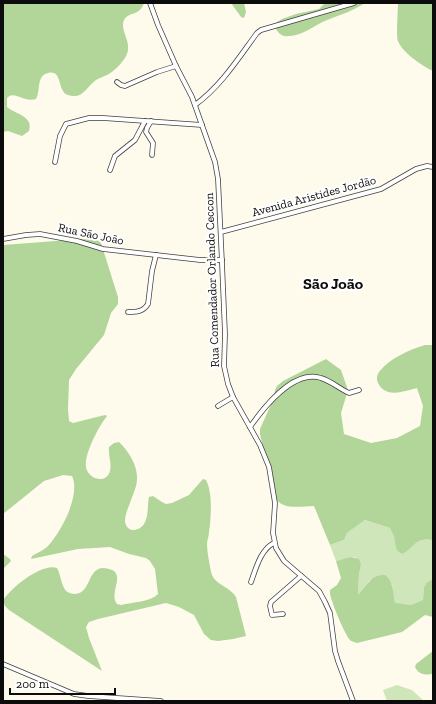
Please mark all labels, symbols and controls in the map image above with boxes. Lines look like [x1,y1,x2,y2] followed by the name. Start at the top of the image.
[250,173,378,219] street label: Avenida Aristides Jordão
[202,192,222,368] street label: Rua Comendador Orlando Ceccon
[57,220,125,248] street label: Rua São João
[303,274,364,293] district label: São João
[10,670,115,696] scale bar
[16,677,50,691] text: 200 m

